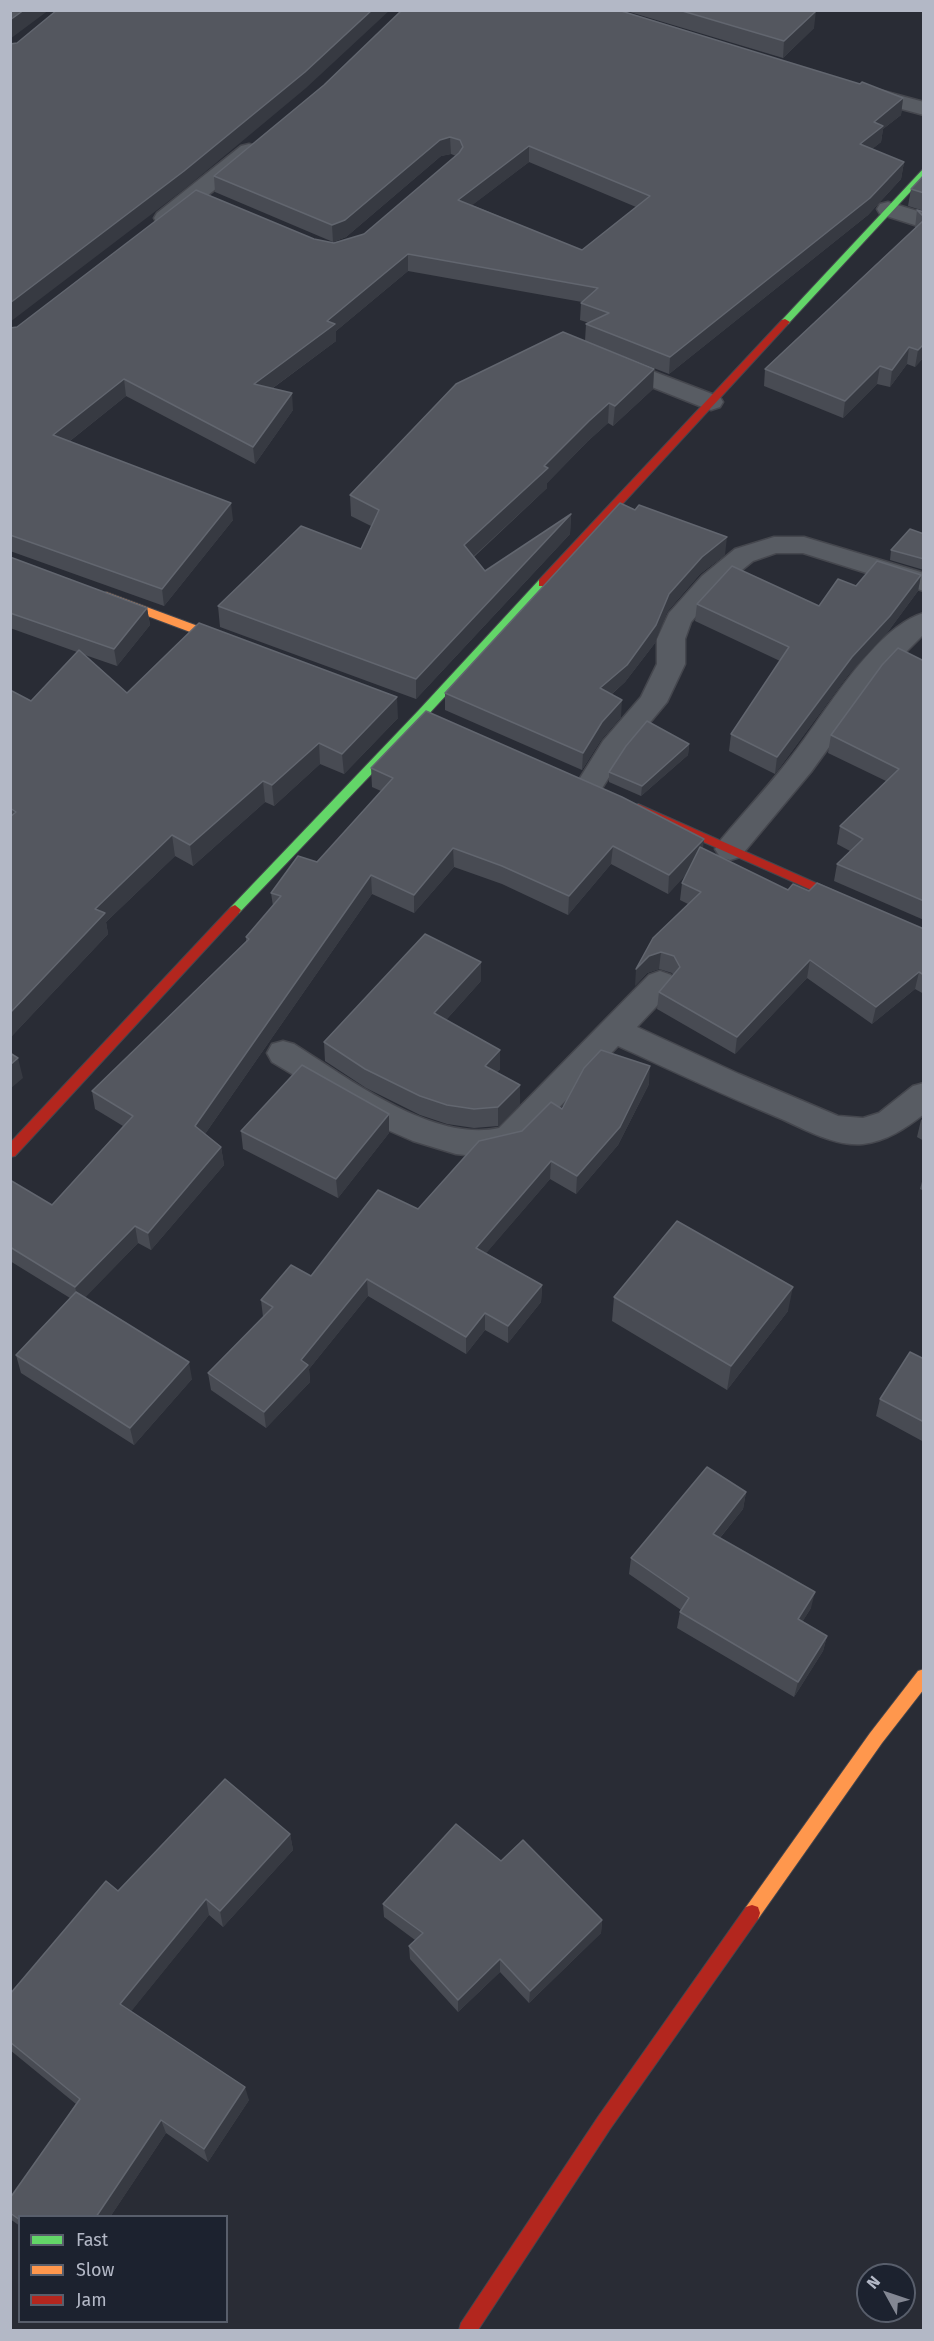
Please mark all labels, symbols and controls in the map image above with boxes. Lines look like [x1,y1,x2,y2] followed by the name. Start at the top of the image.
[18,2215,228,2323] legend
[76,2229,108,2251] text: Fast
[76,2259,114,2281] text: Slow
[856,2263,916,2323] north arrow
[863,2272,884,2293] text: N
[76,2289,107,2311] text: Jam

